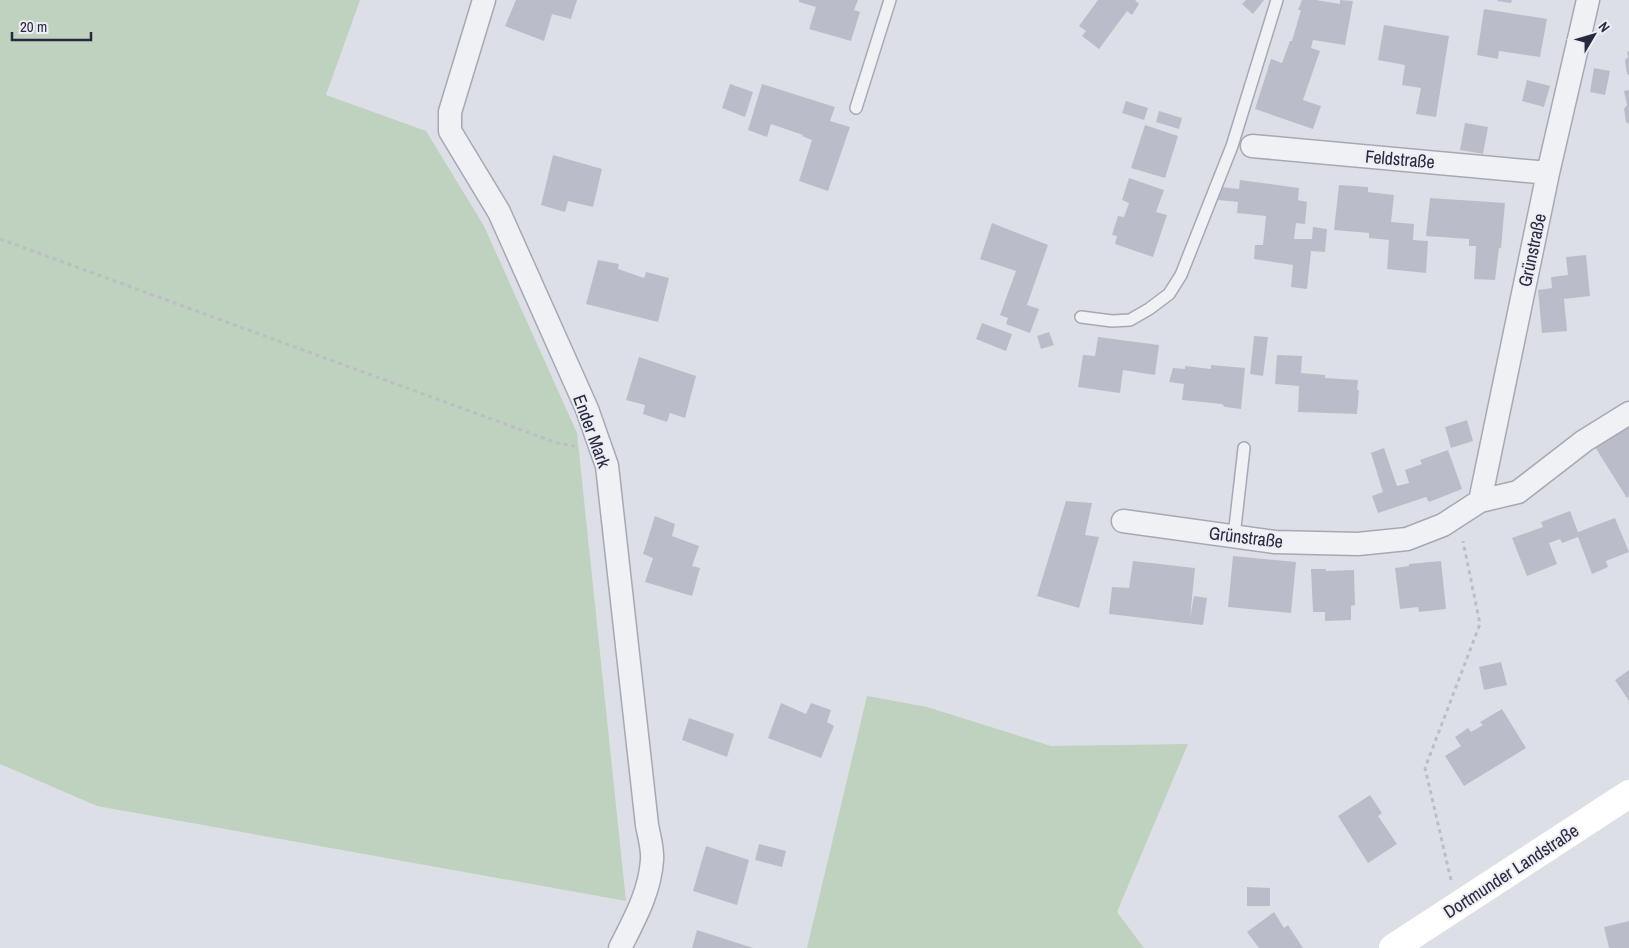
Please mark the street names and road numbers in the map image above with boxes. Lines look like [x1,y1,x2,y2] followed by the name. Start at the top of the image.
[1364,144,1436,174] street label: Feldstraße
[1512,211,1552,289] street label: Grünstraße
[567,391,617,472] street label: Ender Mark
[1207,520,1285,554] street label: Grünstraße
[1438,818,1584,924] street label: Dortmunder Landstraße

